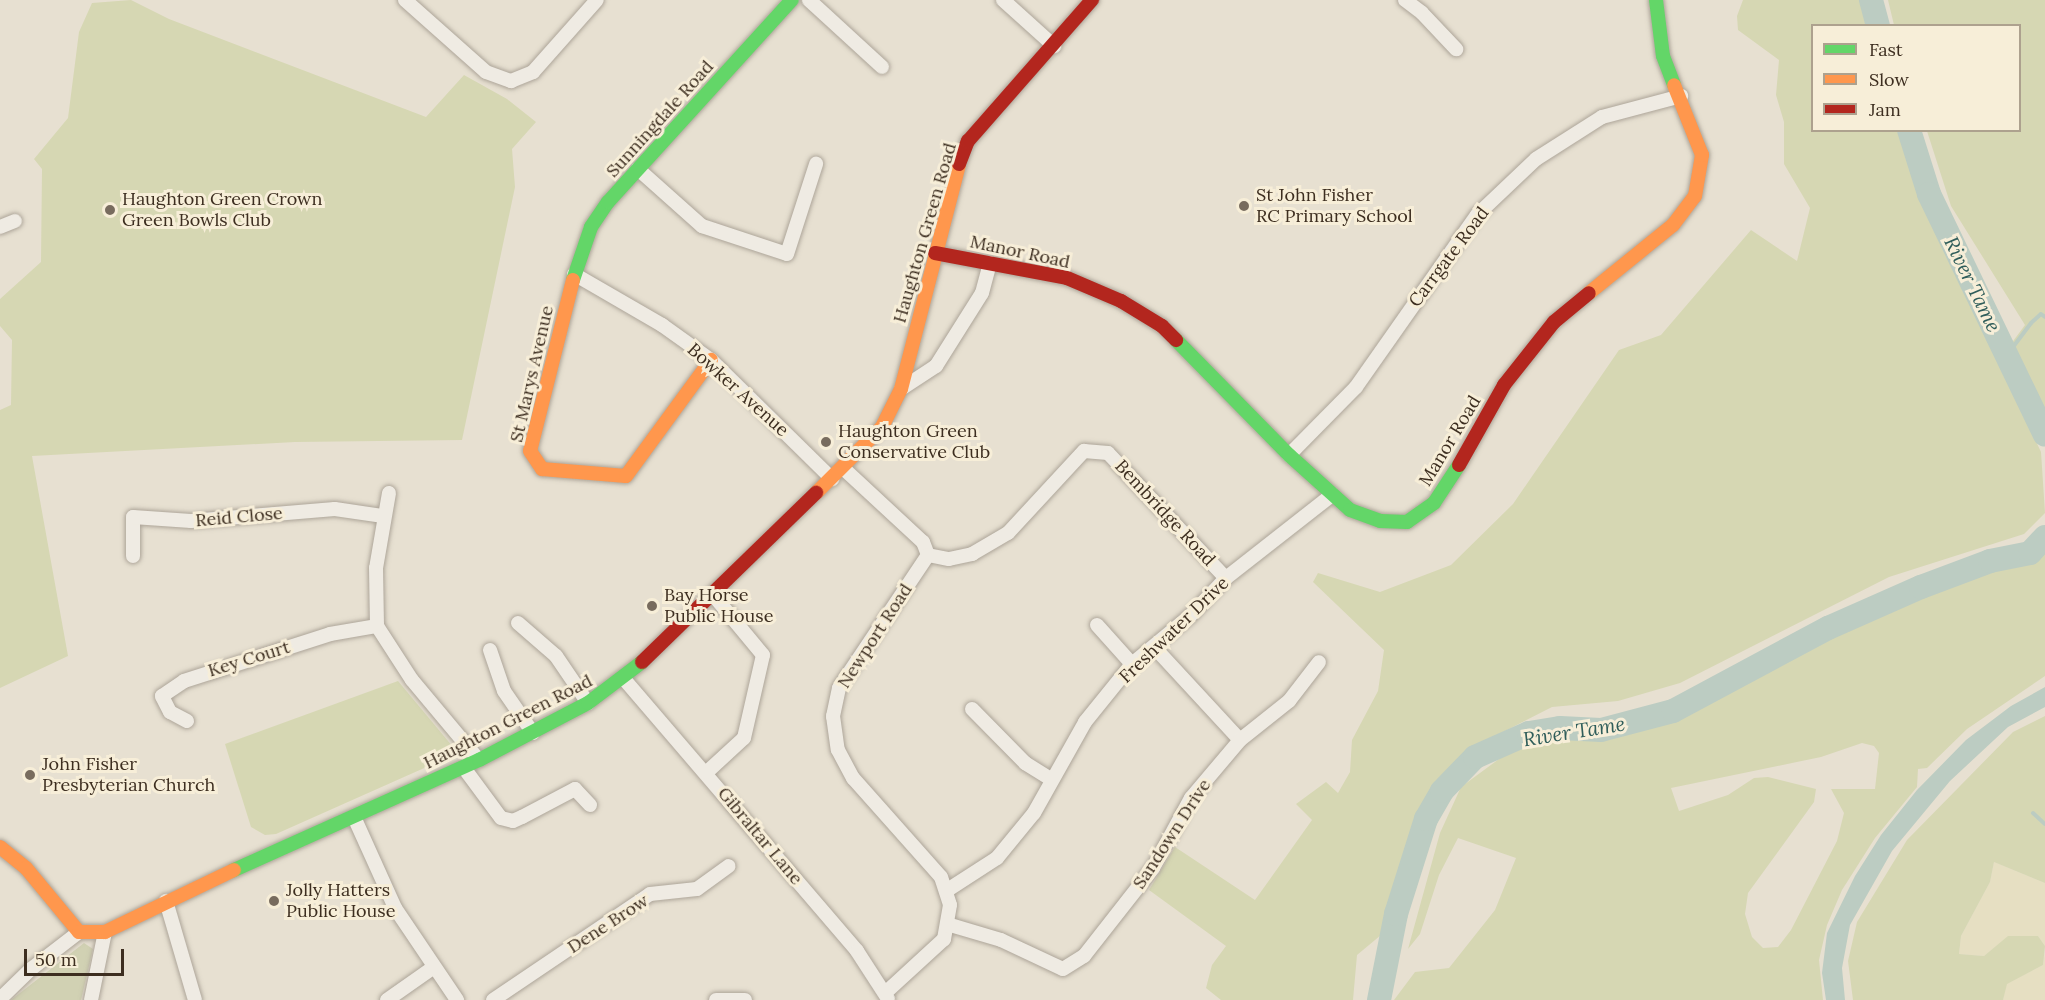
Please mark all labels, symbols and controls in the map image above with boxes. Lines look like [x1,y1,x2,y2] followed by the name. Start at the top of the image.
[1811,24,2021,132] legend
[1869,38,1903,61] text: Fast
[602,56,718,182] street label: Sunningdale Road
[1869,68,1909,91] text: Slow
[1869,98,1901,121] text: Jam
[889,141,961,325] street label: Haughton Green Road
[1256,185,1413,228] place label: St John Fisher RC Primary School
[122,189,322,232] place label: Haughton Green Crown Green Bowls Club
[1237,199,1251,213] marker: St John Fisher RC Primary School
[103,203,117,217] marker: Haughton Green Crown Green Bowls Club
[1404,203,1494,311] street label: Carrgate Road
[968,231,1072,273] street label: Manor Road
[1940,232,2006,336] water label: River Tame
[506,304,558,444] street label: St Marys Avenue
[683,339,793,441] street label: Bowker Avenue
[1415,392,1485,490] street label: Manor Road
[838,421,990,464] place label: Haughton Green Conservative Club
[819,435,833,449] marker: Haughton Green Conservative Club
[1110,455,1220,571] street label: Bembridge Road
[194,502,284,532] street label: Reid Close
[1115,572,1233,688] street label: Freshwater Drive
[833,580,917,692] street label: Newport Road
[664,585,773,628] place label: Bay Horse Public House
[645,599,659,613] marker: Bay Horse Public House
[205,636,293,682] street label: Key Court
[420,670,596,774] street label: Haughton Green Road
[1521,711,1627,751] water label: River Tame
[42,754,215,796] place label: John Fisher Presbyterian Church
[23,768,37,782] marker: John Fisher Presbyterian Church
[1128,775,1216,893] street label: Sandown Drive
[713,783,807,889] street label: Gibraltar Lane
[286,880,395,922] place label: Jolly Hatters Public House
[564,890,652,958] street label: Dene Brow
[267,894,281,908] marker: Jolly Hatters Public House
[27,937,128,975] scale bar
[35,948,77,971] text: 50 m

